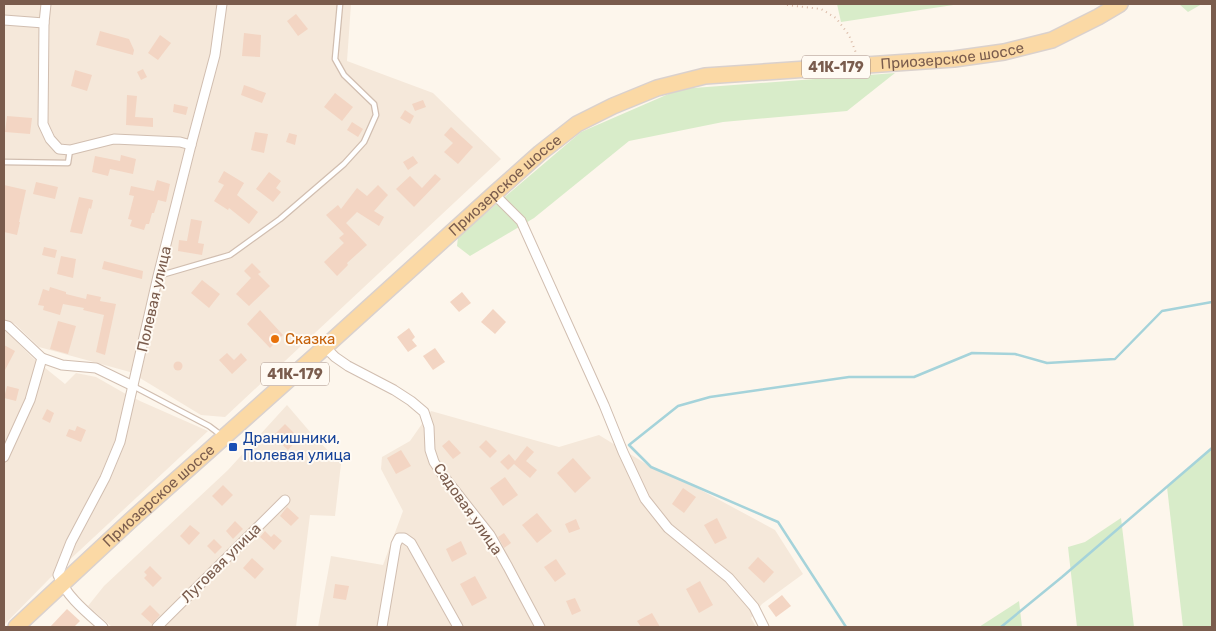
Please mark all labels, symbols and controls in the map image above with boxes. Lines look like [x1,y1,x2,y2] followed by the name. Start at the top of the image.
[880,38,1026,73] street label: Приозерское шоссе
[802,56,870,78] road number: 41К-179
[445,131,565,240] street label: Приозерское шоссе
[133,244,175,354] street label: Полевая улица
[285,330,335,348] place label: Сказка
[269,333,281,345] marker: Сказка
[261,362,329,386] road number: 41К-179
[243,429,351,464] place label: Дранишники, Полевая улица
[99,441,219,551] street label: Приозерское шоссе
[227,441,239,453] marker: Дранишники, Полевая улица
[430,460,506,558] street label: Садовая улица
[177,519,265,607] street label: Луговая улица

